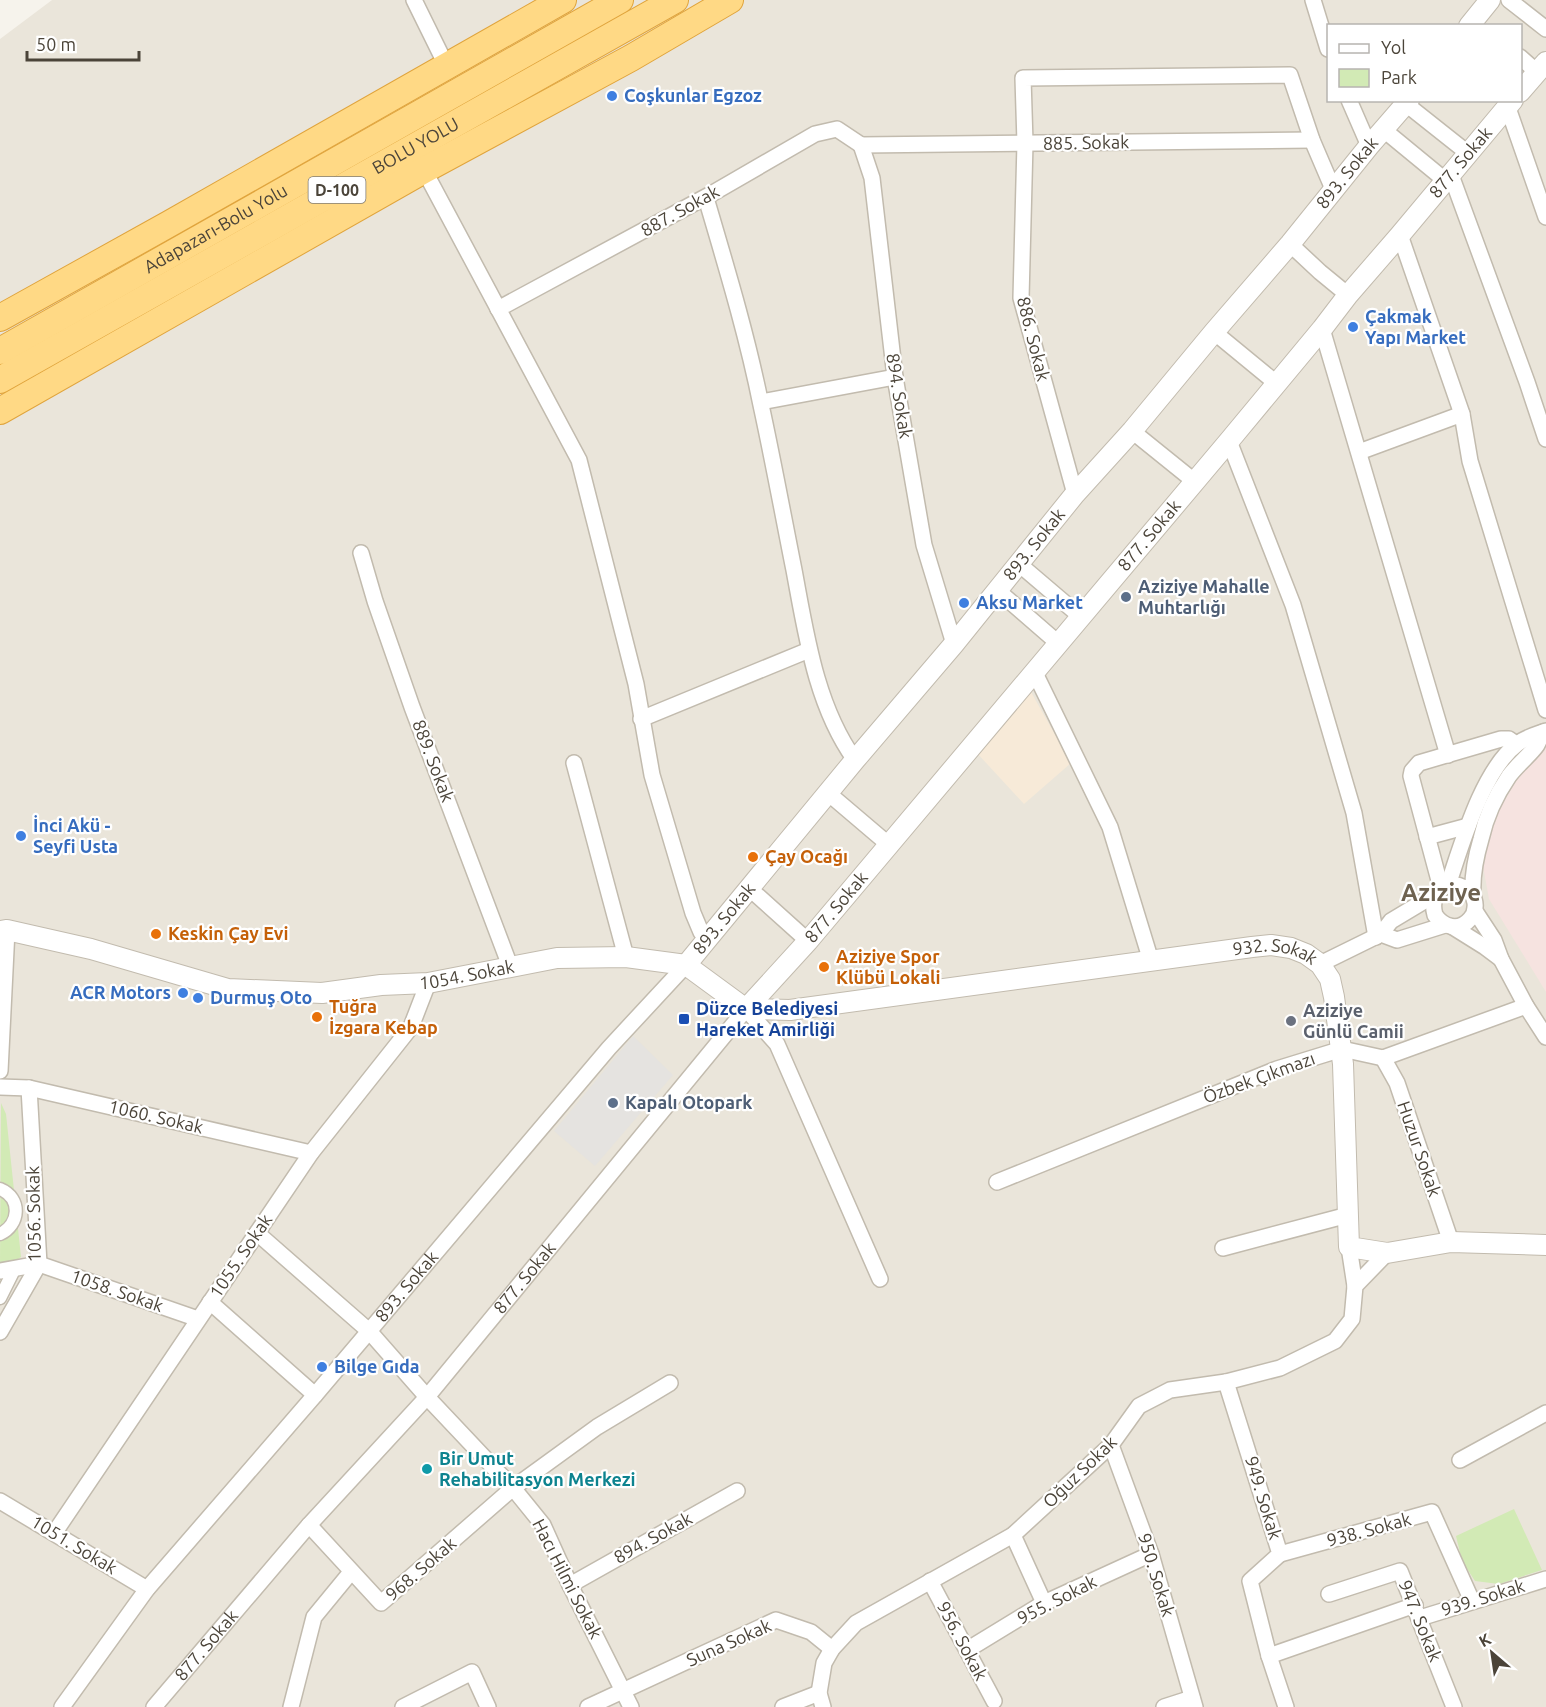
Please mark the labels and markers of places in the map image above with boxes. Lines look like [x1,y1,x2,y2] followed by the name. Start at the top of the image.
[624,85,762,106] place label: Coşkunlar Egzoz
[605,89,619,103] marker: Coşkunlar Egzoz
[1365,306,1466,347] place label: Çakmak Yapı Market
[1346,320,1360,334] marker: Çakmak Yapı Market
[1138,576,1270,617] place label: Aziziye Mahalle Muhtarlığı
[1119,590,1133,604] marker: Aziziye Mahalle Muhtarlığı
[976,592,1083,612] place label: Aksu Market
[957,596,971,610] marker: Aksu Market
[33,815,118,856] place label: İnci Akü - Seyfi Usta
[14,829,28,843] marker: İnci Akü - Seyfi Usta
[765,846,848,867] place label: Çay Ocağı
[746,850,760,864] marker: Çay Ocağı
[168,923,288,944] place label: Keskin Çay Evi
[149,927,163,941] marker: Keskin Çay Evi
[836,946,940,987] place label: Aziziye Spor Klübü Lokali
[817,960,831,974] marker: Aziziye Spor Klübü Lokali
[70,982,171,1002] place label: ACR Motors
[176,986,190,1000] marker: ACR Motors
[210,987,312,1008] place label: Durmuş Oto
[191,991,205,1005] marker: Durmuş Oto
[329,996,438,1037] place label: Tuğra İzgara Kebap
[696,998,838,1039] place label: Düzce Belediyesi Hareket Amirliği
[1303,1000,1404,1041] place label: Aziziye Günlü Camii
[310,1010,324,1024] marker: Tuğra İzgara Kebap
[677,1012,691,1026] marker: Düzce Belediyesi Hareket Amirliği
[1284,1014,1298,1028] marker: Aziziye Günlü Camii
[625,1092,752,1112] place label: Kapalı Otopark
[606,1096,620,1110] marker: Kapalı Otopark
[334,1356,420,1376] place label: Bilge Gıda
[315,1360,329,1374] marker: Bilge Gıda
[439,1448,636,1489] place label: Bir Umut Rehabilitasyon Merkezi
[420,1462,434,1476] marker: Bir Umut Rehabilitasyon Merkezi

